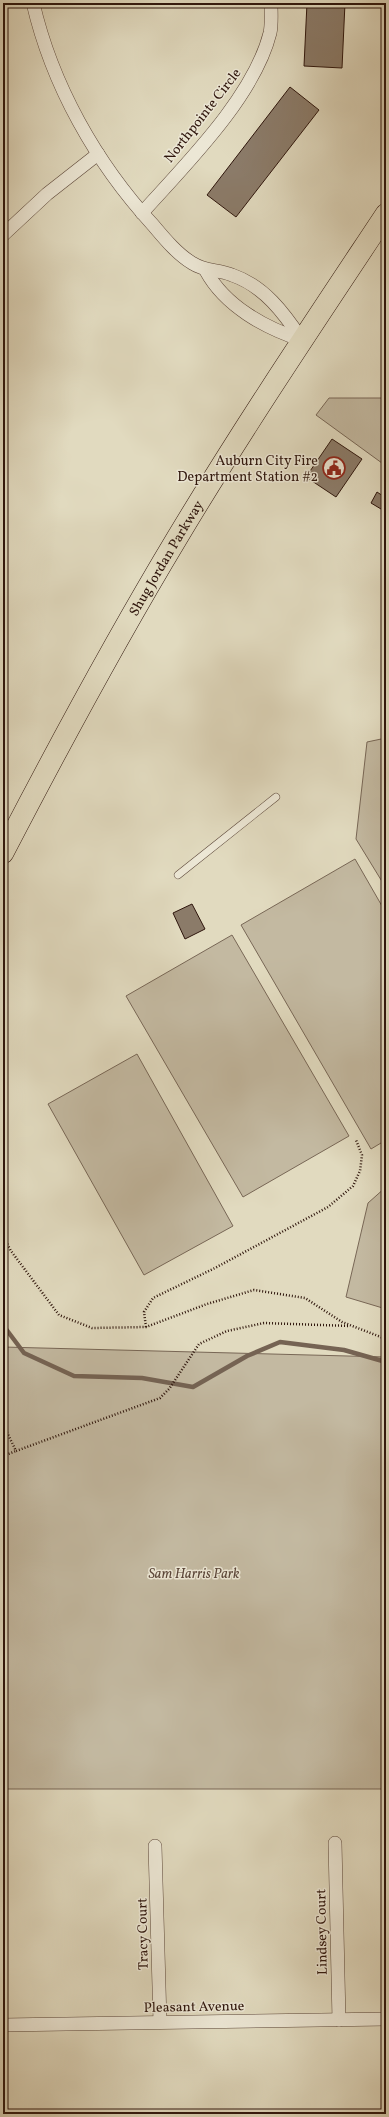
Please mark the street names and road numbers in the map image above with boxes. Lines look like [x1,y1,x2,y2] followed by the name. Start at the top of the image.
[160,64,246,167] street label: Northpointe Circle
[125,497,209,620] street label: Shug Jordan Parkway
[312,1889,333,1975] street label: Lindsey Court
[133,1898,154,1970] street label: Tracy Court
[143,1997,245,2018] street label: Pleasant Avenue

